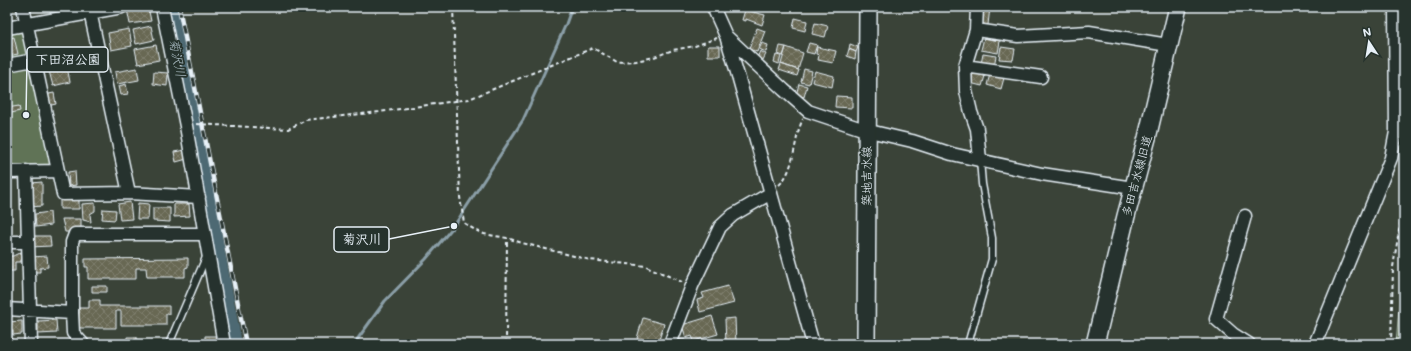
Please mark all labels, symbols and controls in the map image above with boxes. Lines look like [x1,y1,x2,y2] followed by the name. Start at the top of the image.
[1349,22,1389,62] north arrow
[1361,24,1372,40] text: N
[166,37,191,79] water label: 菊沢川
[27,47,108,72] callout: 下田沼公園
[35,50,101,67] text: 下田沼公園
[1117,133,1155,218] street label: 多田吉水線旧道
[858,146,874,206] street label: 築地吉水線
[334,227,389,252] callout: 菊沢川
[342,230,382,247] text: 菊沢川

